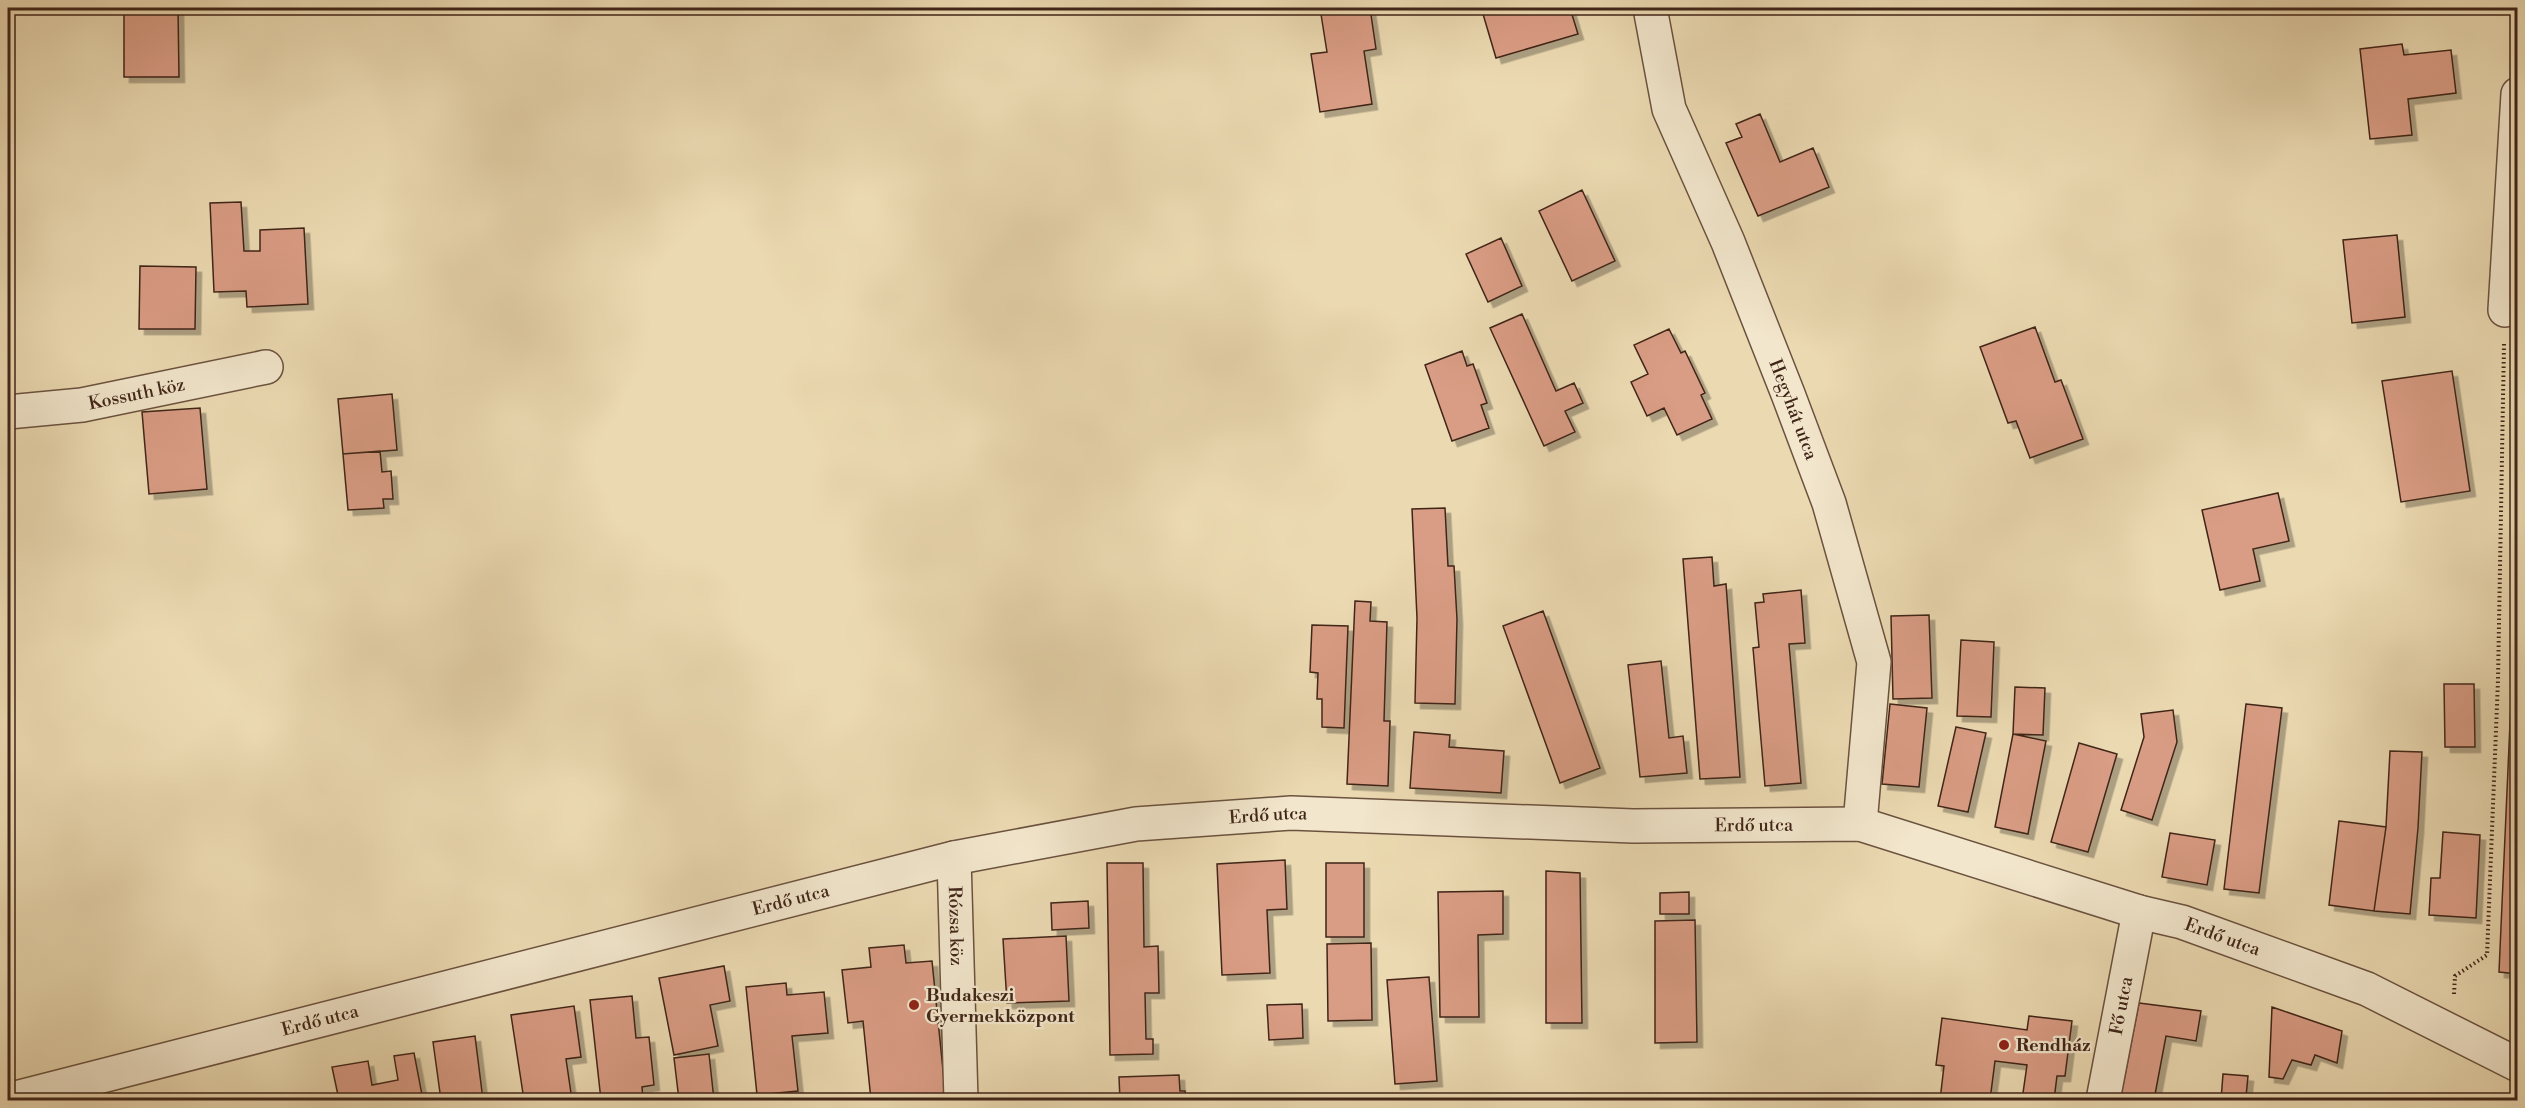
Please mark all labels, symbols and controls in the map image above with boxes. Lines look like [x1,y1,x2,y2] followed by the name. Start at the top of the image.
[1763,356,1823,464] street label: Hegyhát utca
[86,373,187,415] street label: Kossuth köz
[1228,802,1309,829] street label: Erdő utca
[1714,814,1794,837] street label: Erdő utca
[750,879,833,921] street label: Erdő utca
[943,886,968,966] street label: Rózsa köz
[2181,913,2264,962] street label: Erdő utca
[2105,974,2139,1037] street label: Fő utca
[926,984,1075,1028] place label: Budakeszi Gyermekközpont
[907,998,921,1012] marker: Budakeszi Gyermekközpont
[279,1000,362,1042] street label: Erdő utca
[2016,1034,2091,1057] place label: Rendház
[1997,1038,2011,1052] marker: Rendház

